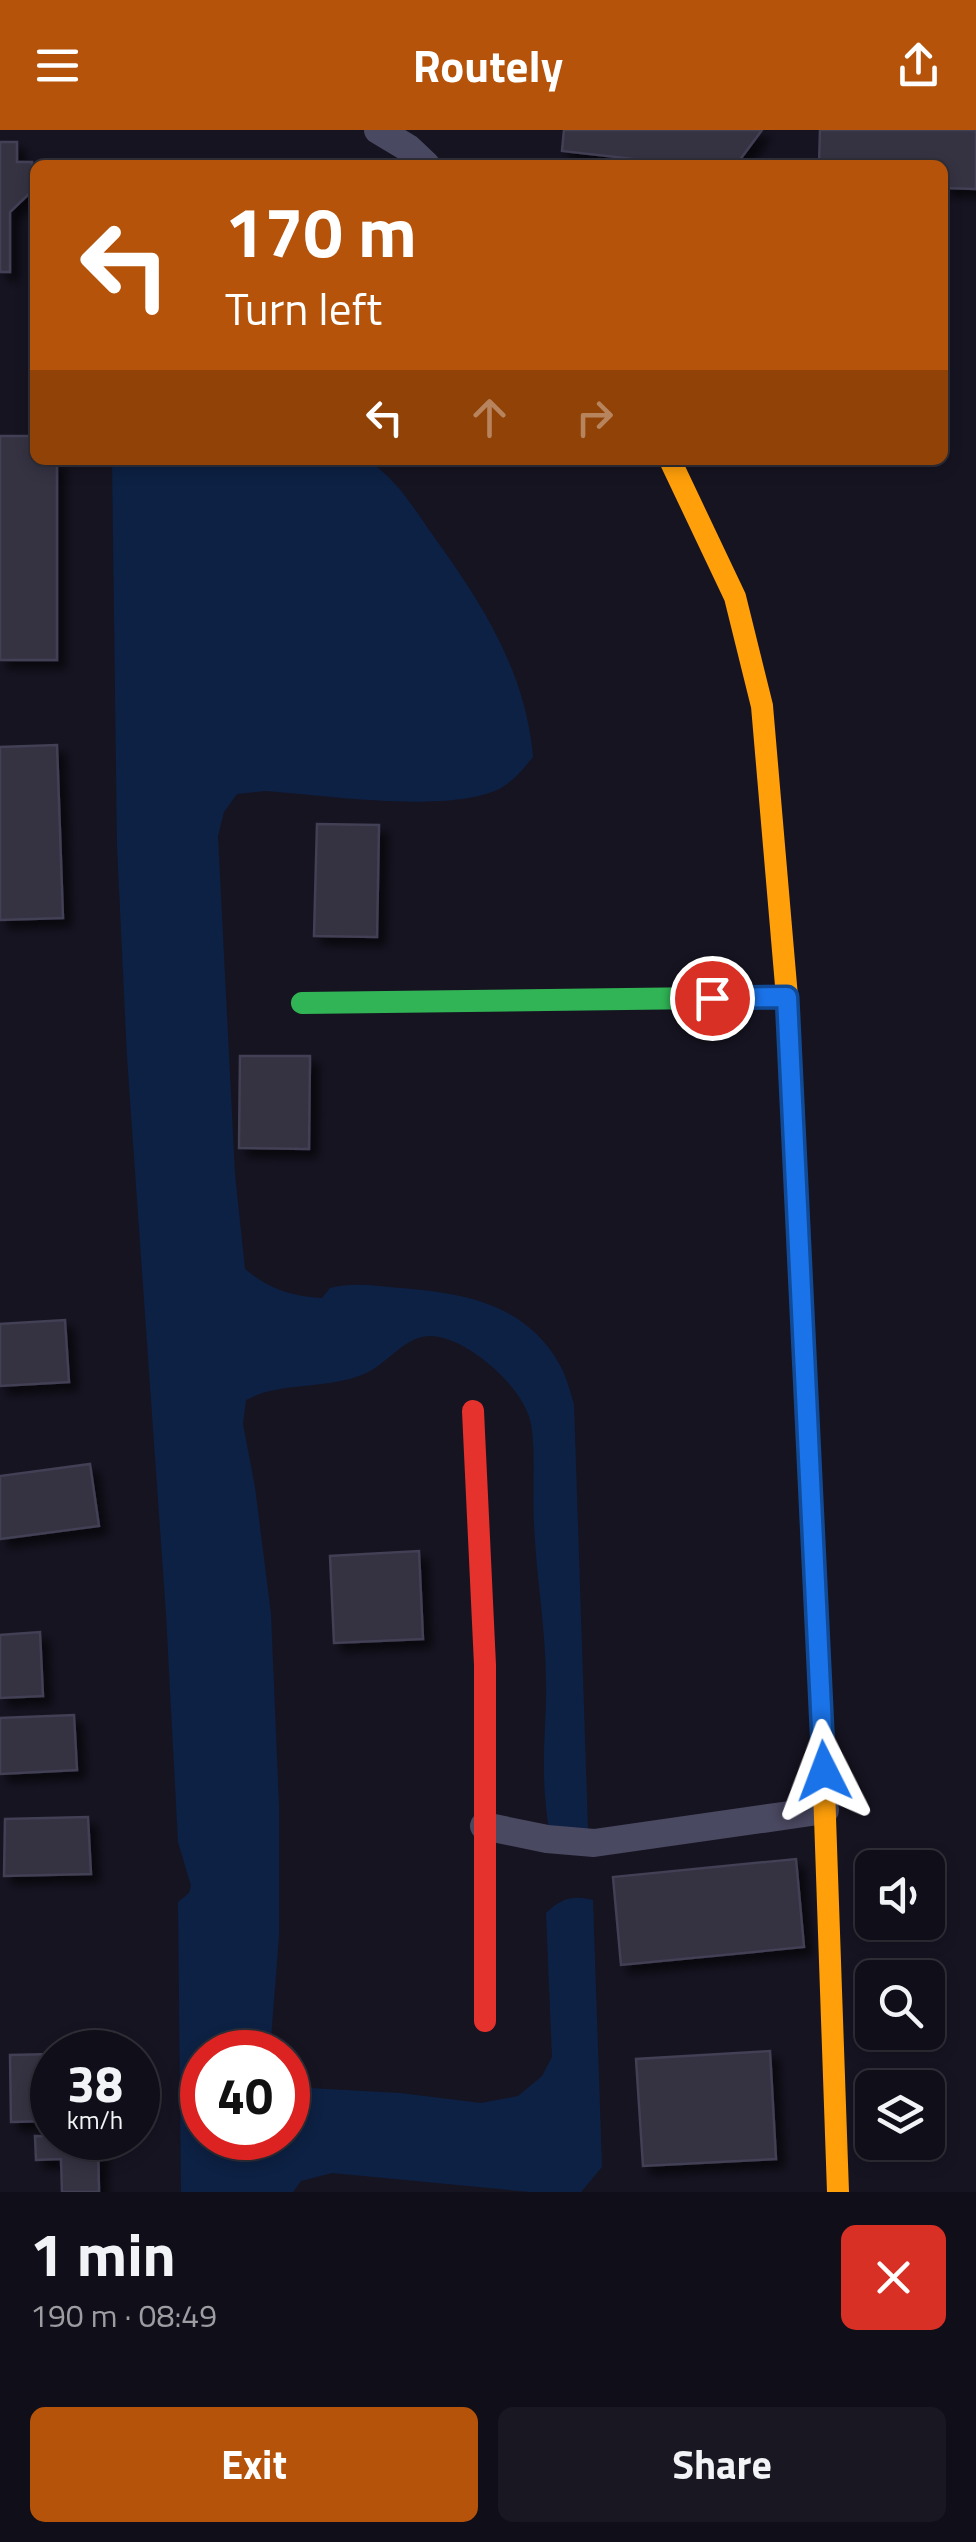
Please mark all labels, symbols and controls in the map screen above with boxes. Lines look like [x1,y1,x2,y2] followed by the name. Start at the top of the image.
[413,31,563,99] text: Routely
[30,38,85,93] icon: menu
[891,38,946,93] icon: share
[225,178,417,284] text: 170 m
[60,200,190,330] icon: left
[225,274,382,342] text: Turn left
[357,390,412,445] icon: left
[462,390,517,445] icon: ahead
[567,390,622,445] icon: right
[670,956,755,1041] pin
[685,971,740,1026] icon: arrive
[772,1719,876,1823] position arrow
[855,1850,945,2160] map controls
[855,1850,945,1940] button: sound
[855,1960,945,2050] button: search
[180,2030,310,2160] speed limit sign: 40
[67,2045,123,2121] text: 38
[855,2070,945,2160] button: layers
[67,2101,123,2139] text: km/h
[30,2208,176,2299] text: 1 min
[841,2225,946,2330] button: close
[30,2291,217,2339] text: 190 m · 08:49
[30,2407,478,2522] button: Exit
[498,2407,946,2522] button: Share

